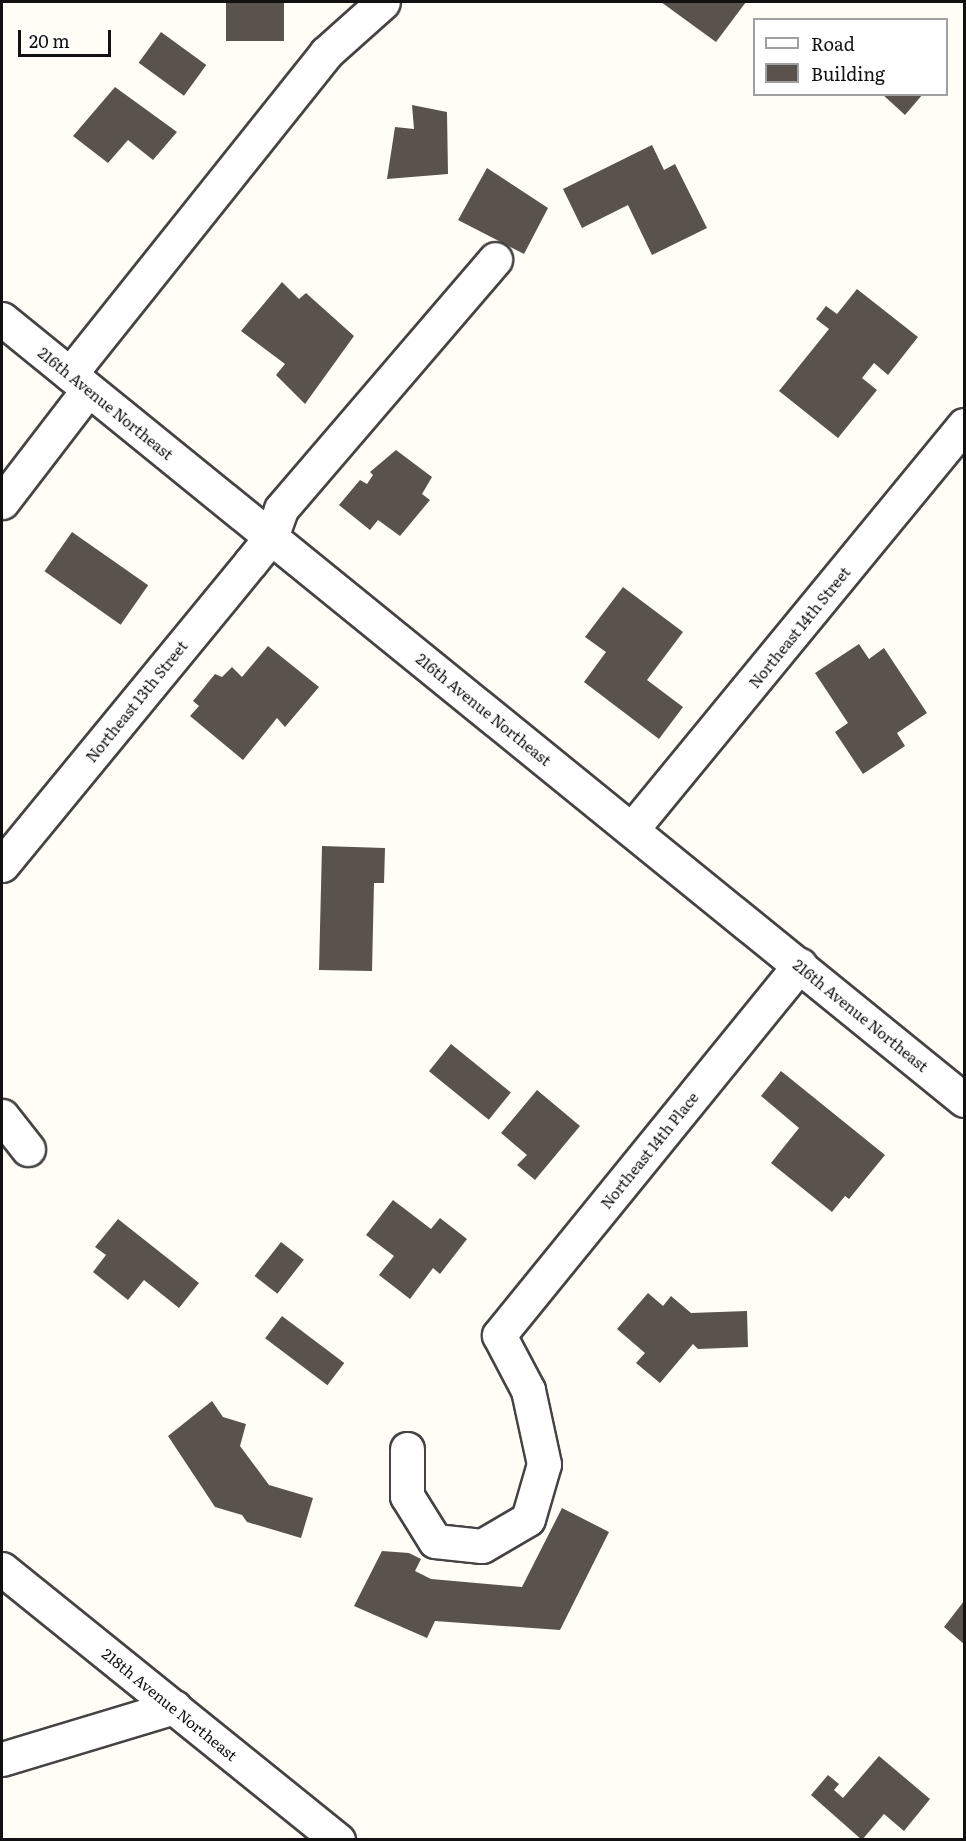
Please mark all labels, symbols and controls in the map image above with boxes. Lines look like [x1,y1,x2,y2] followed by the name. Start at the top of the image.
[21,18,114,56] scale bar
[753,18,948,96] legend
[29,27,70,54] text: 20 m
[811,30,855,57] text: Road
[811,60,885,87] text: Building
[35,343,177,463] street label: 216th Avenue Northeast
[745,563,853,691] street label: Northeast 14th Street
[82,637,190,765] street label: Northeast 13th Street
[413,649,555,769] street label: 216th Avenue Northeast
[790,955,932,1075] street label: 216th Avenue Northeast
[596,1088,702,1212] street label: Northeast 14th Place
[99,1644,241,1764] street label: 218th Avenue Northeast

